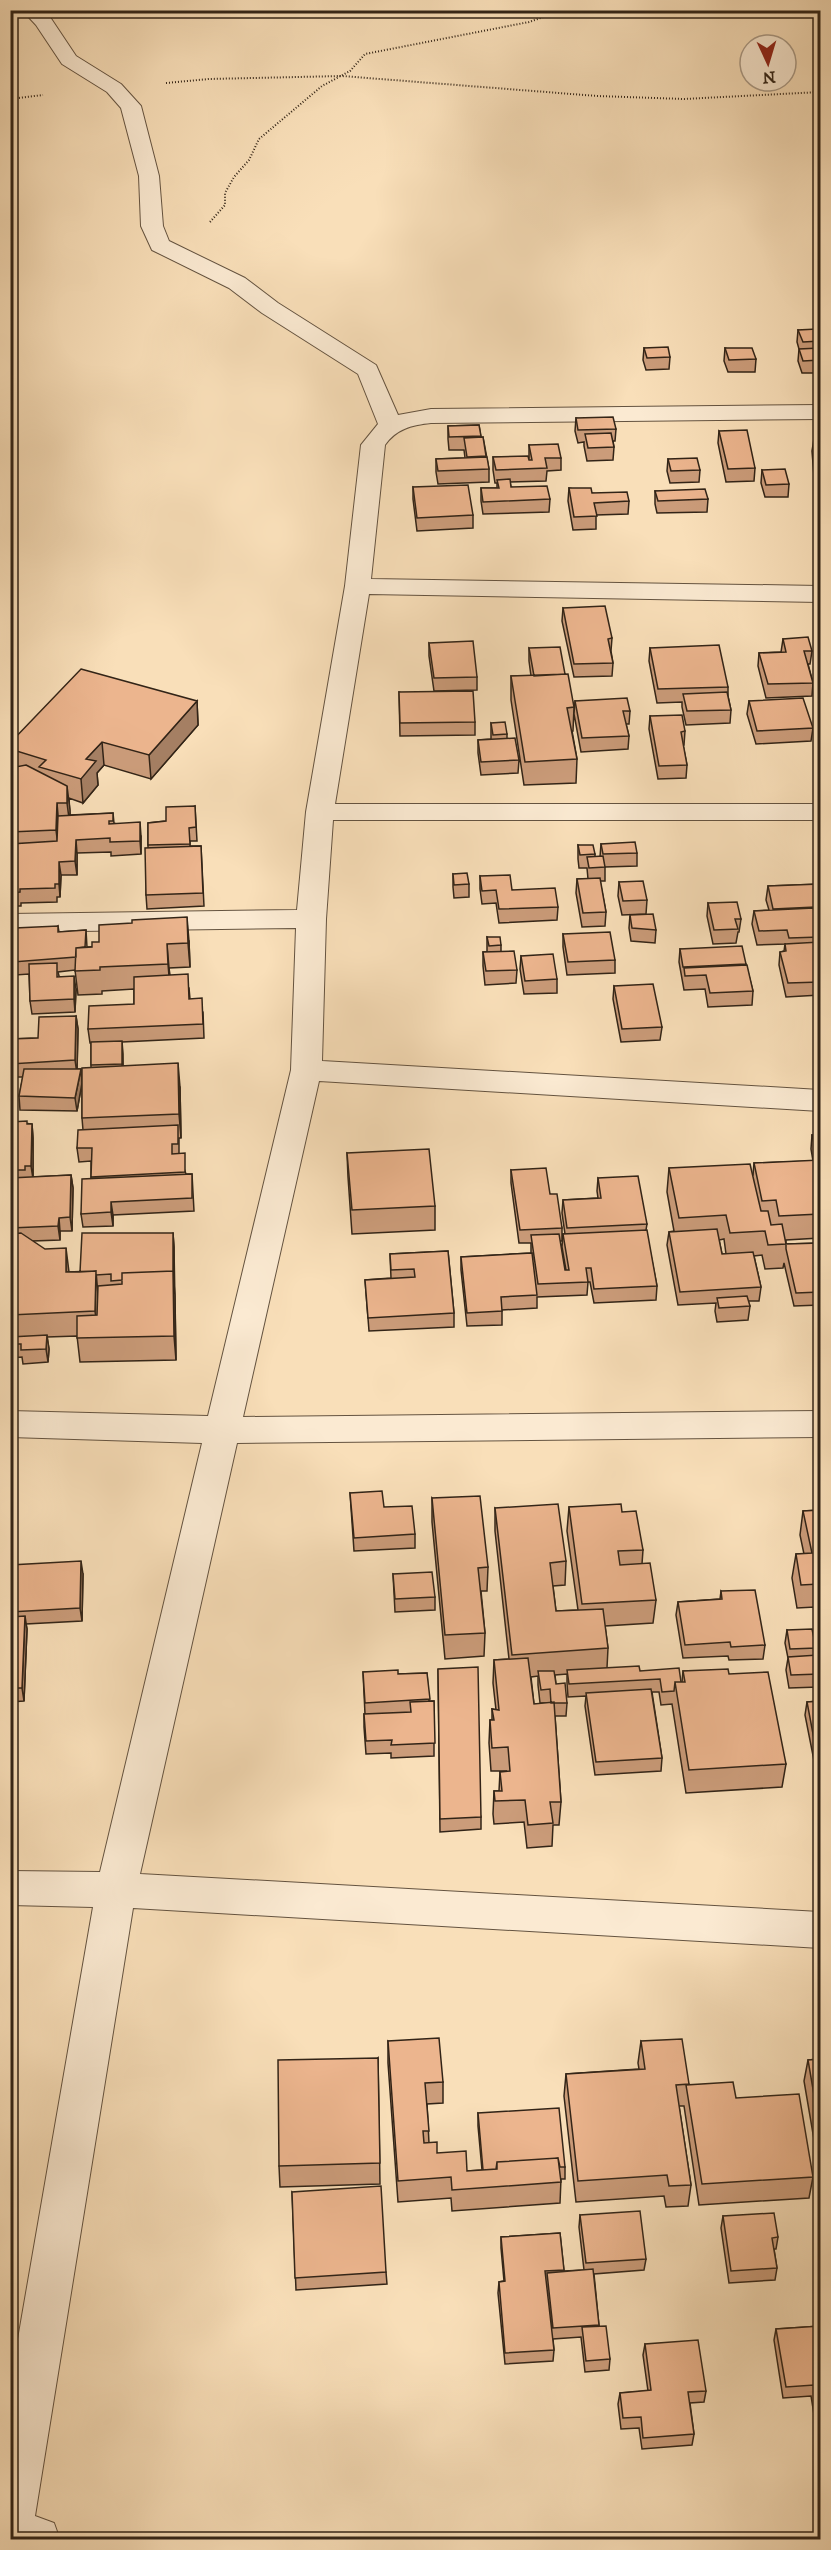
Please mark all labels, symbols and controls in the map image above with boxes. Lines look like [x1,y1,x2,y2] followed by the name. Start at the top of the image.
[738,33,798,93] north arrow
[762,67,776,87] text: N

